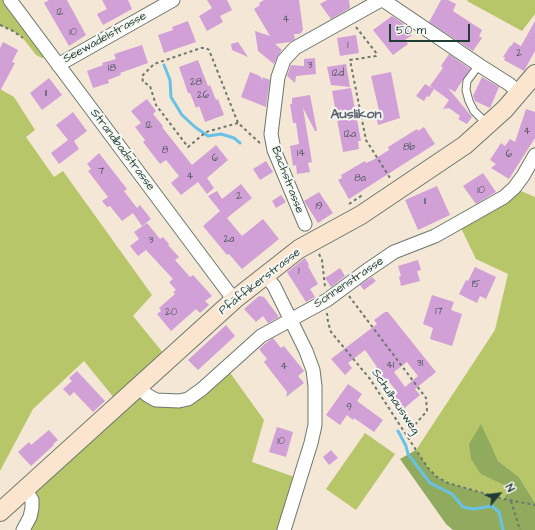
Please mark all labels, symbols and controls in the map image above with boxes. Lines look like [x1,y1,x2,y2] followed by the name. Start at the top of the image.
[56,7,64,19] house number: 12
[61,9,149,67] street label: Seewadelstrasse
[283,14,289,26] house number: 4
[391,16,472,42] scale bar
[396,22,426,39] text: 50 m
[69,27,77,39] house number: 10
[347,40,349,52] house number: 1
[516,48,522,60] house number: 2
[307,60,313,72] house number: 3
[108,63,116,75] house number: 18
[332,68,344,80] house number: 12d
[190,77,202,89] house number: 28
[45,88,47,100] house number: 11
[197,90,209,102] house number: 26
[87,106,157,194] street label: Strandbadstrasse
[331,107,381,123] district label: Auslikon
[145,120,153,132] house number: 12
[524,126,530,138] house number: 4
[344,129,356,141] house number: 12a
[403,142,415,154] house number: 8b
[162,145,168,157] house number: 8
[268,145,306,215] street label: Bachstrasse
[297,148,305,160] house number: 14
[506,149,512,161] house number: 6
[212,153,218,165] house number: 6
[98,166,104,178] house number: 7
[187,171,193,183] house number: 4
[354,173,366,185] house number: 8a
[477,185,485,197] house number: 10
[236,191,242,203] house number: 2
[424,196,426,208] house number: 11
[316,201,322,213] house number: 19
[224,234,234,246] house number: 2a
[148,235,154,247] house number: 3
[216,246,304,318] street label: Pfäffikerstrasse
[311,254,387,312] street label: Sonnenstrasse
[298,266,300,278] house number: 1
[472,279,480,291] house number: 15
[435,306,443,318] house number: 17
[165,307,177,319] house number: 20
[417,358,423,370] house number: 31
[386,360,394,372] house number: 41
[281,361,287,373] house number: 4
[368,367,422,437] street label: Schulhausweg
[346,402,352,414] house number: 9
[277,436,285,448] house number: 10
[479,474,519,514] north arrow
[502,481,518,495] text: N

